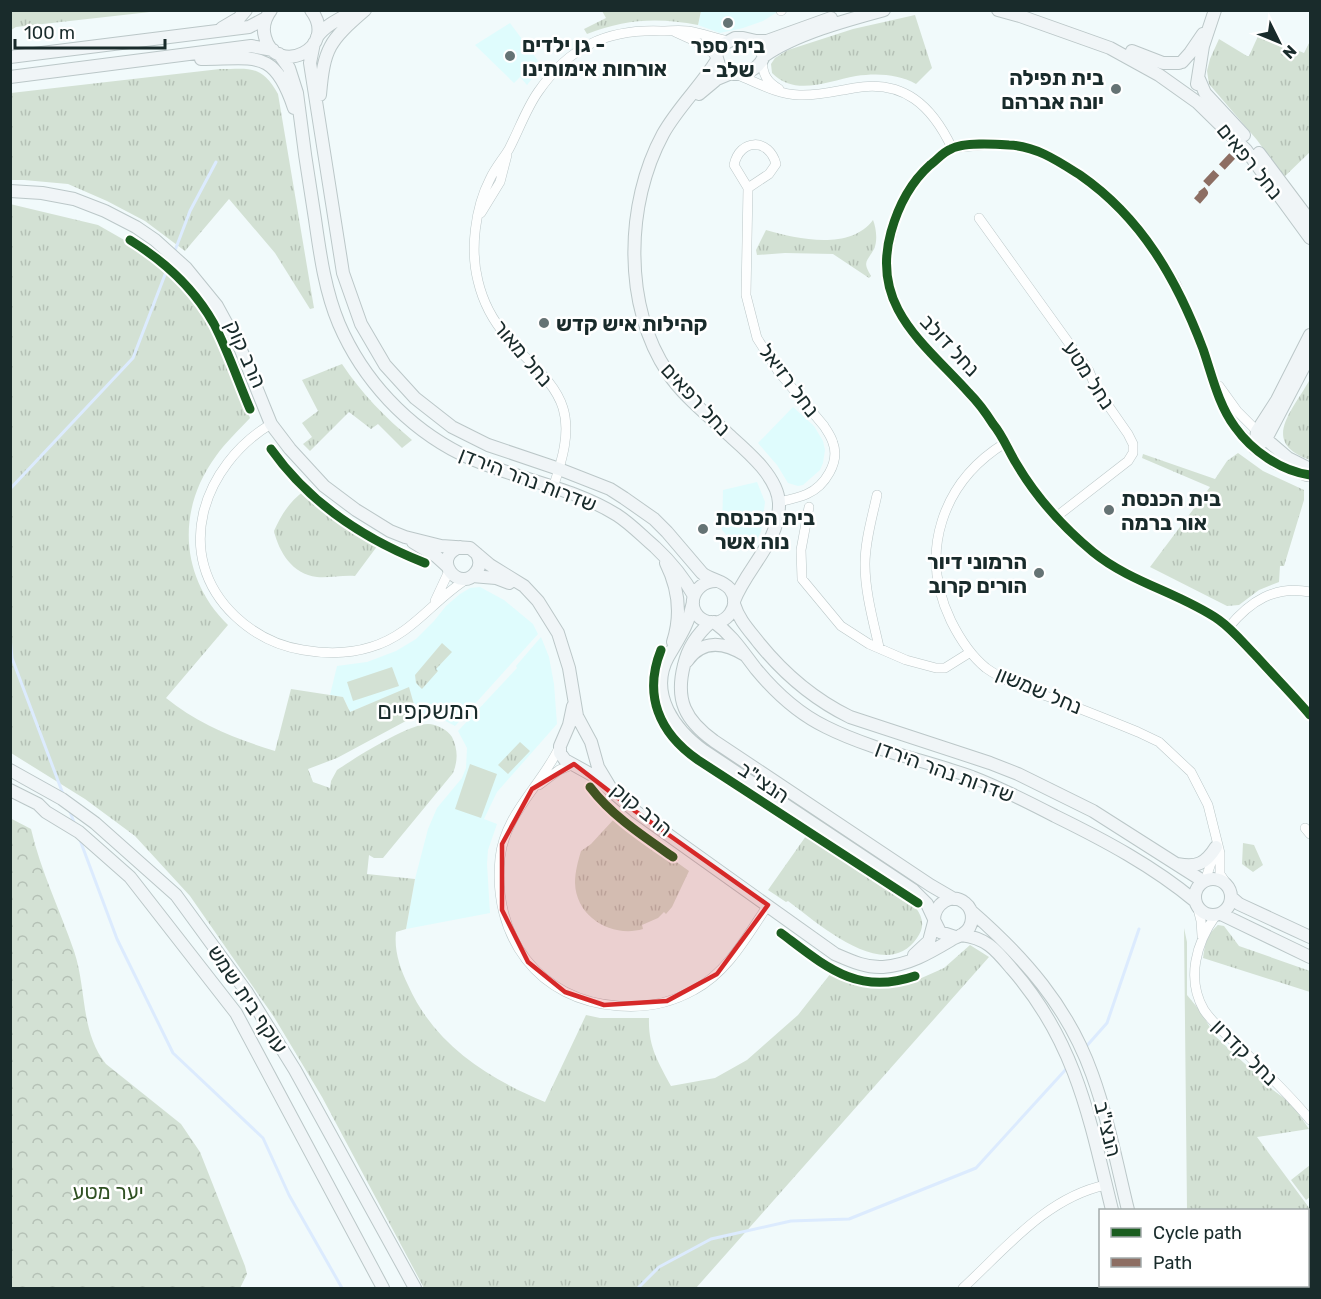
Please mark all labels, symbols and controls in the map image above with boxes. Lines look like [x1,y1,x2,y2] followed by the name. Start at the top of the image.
[15,12,165,50] scale bar
[1249,12,1309,72] north arrow
[721,16,735,30] marker: בית ספר - שלב
[24,22,75,44] text: 100 m
[522,32,667,81] place label: גן ילדים - אורחות אימותינו
[691,33,765,82] place label: בית ספר - שלב
[1279,41,1300,63] text: N
[503,49,517,63] marker: גן ילדים - אורחות אימותינו
[1001,65,1104,114] place label: בית תפילה יונה אברהם
[1109,82,1123,96] marker: בית תפילה יונה אברהם
[1212,118,1288,204] street label: נחל רפאים
[915,309,985,381] street label: נחל דולב
[556,311,708,336] place label: קהילות איש קדש
[488,315,558,391] street label: נחל מאור
[220,316,272,392] street label: הרב קוק
[537,316,551,330] marker: קהילות איש קדש
[1058,336,1120,414] street label: נחל מטע
[753,338,825,422] street label: נחל רזיאל
[656,357,736,441] street label: נחל רפאים
[456,441,600,517] street label: שדרות נהר הירדן
[1121,486,1221,535] place label: בית הכנסת אור ברמה
[1102,503,1116,517] marker: בית הכנסת אור ברמה
[715,505,815,554] place label: בית הכנסת נוה אשר
[696,522,710,536] marker: בית הכנסת נוה אשר
[927,549,1027,598] place label: הרמוני דיור הורים קרוב
[1032,566,1046,580] marker: הרמוני דיור הורים קרוב
[992,661,1086,719] street label: נחל שמשון
[377,697,479,725] district label: המשקפיים
[872,734,1018,808] street label: שדרות נהר הירדן
[734,756,794,808] street label: הנצי"ב
[606,777,678,841] street label: הרב קוק
[203,940,293,1058] street label: עוקף בית שמש
[1207,1014,1283,1090] street label: נחל קדרון
[1089,1099,1127,1159] street label: הנצי"ב
[72,1179,144,1204] park label: יער מטע
[1099,1209,1309,1287] legend
[1153,1222,1242,1244] text: Cycle path
[1153,1252,1192,1274] text: Path

